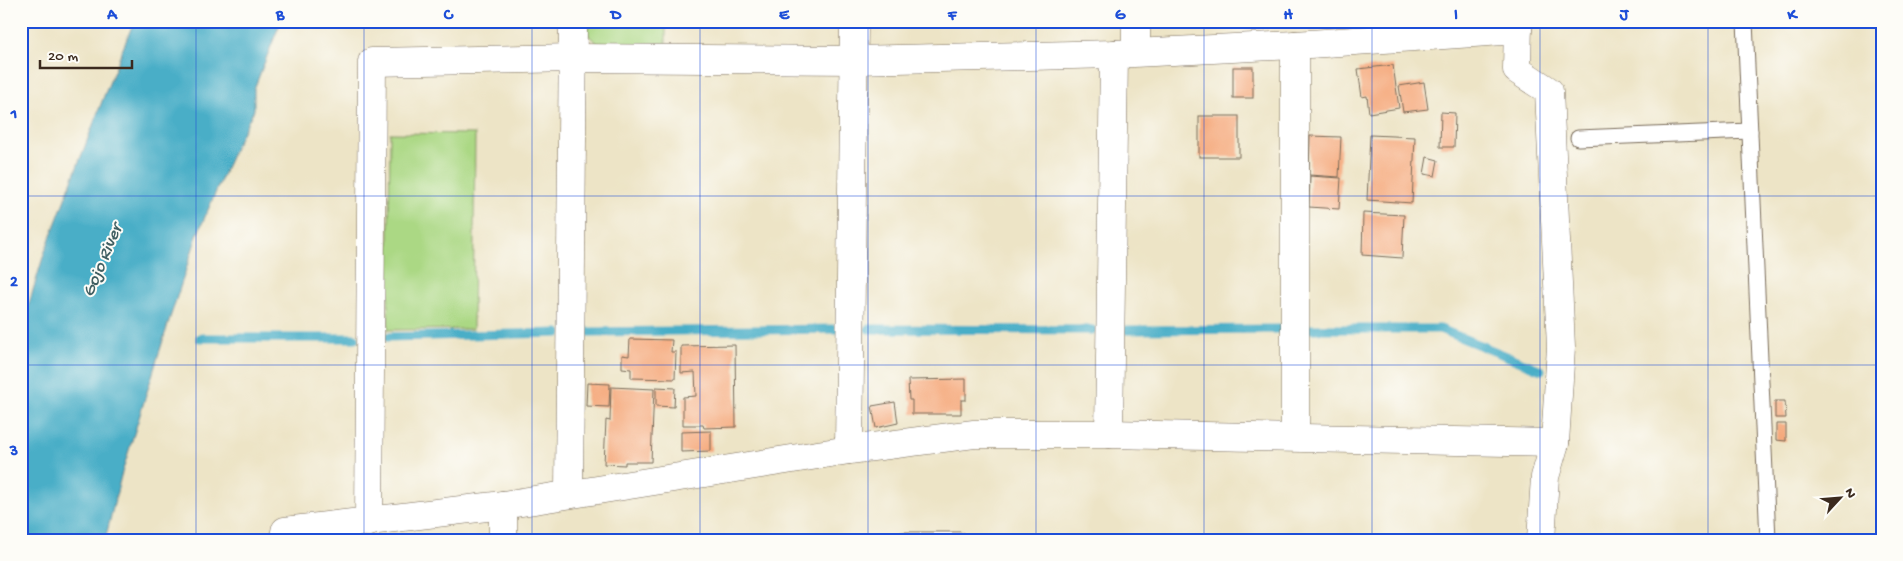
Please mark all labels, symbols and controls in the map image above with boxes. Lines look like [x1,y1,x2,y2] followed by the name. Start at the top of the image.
[106,7,118,26] text: A
[275,7,285,26] text: B
[443,7,454,26] text: C
[609,7,622,26] text: D
[779,7,790,26] text: E
[947,7,958,26] text: F
[1115,7,1126,26] text: G
[1283,7,1293,26] text: H
[1454,7,1458,26] text: I
[1619,7,1630,26] text: J
[1787,7,1799,26] text: K
[40,38,132,70] scale bar
[48,48,78,66] text: 20 m
[10,106,17,125] text: 1
[79,218,129,300] water label: Gojo River
[10,274,18,293] text: 2
[9,443,18,462] text: 3
[1816,474,1866,524] north arrow
[1840,486,1859,501] text: N

